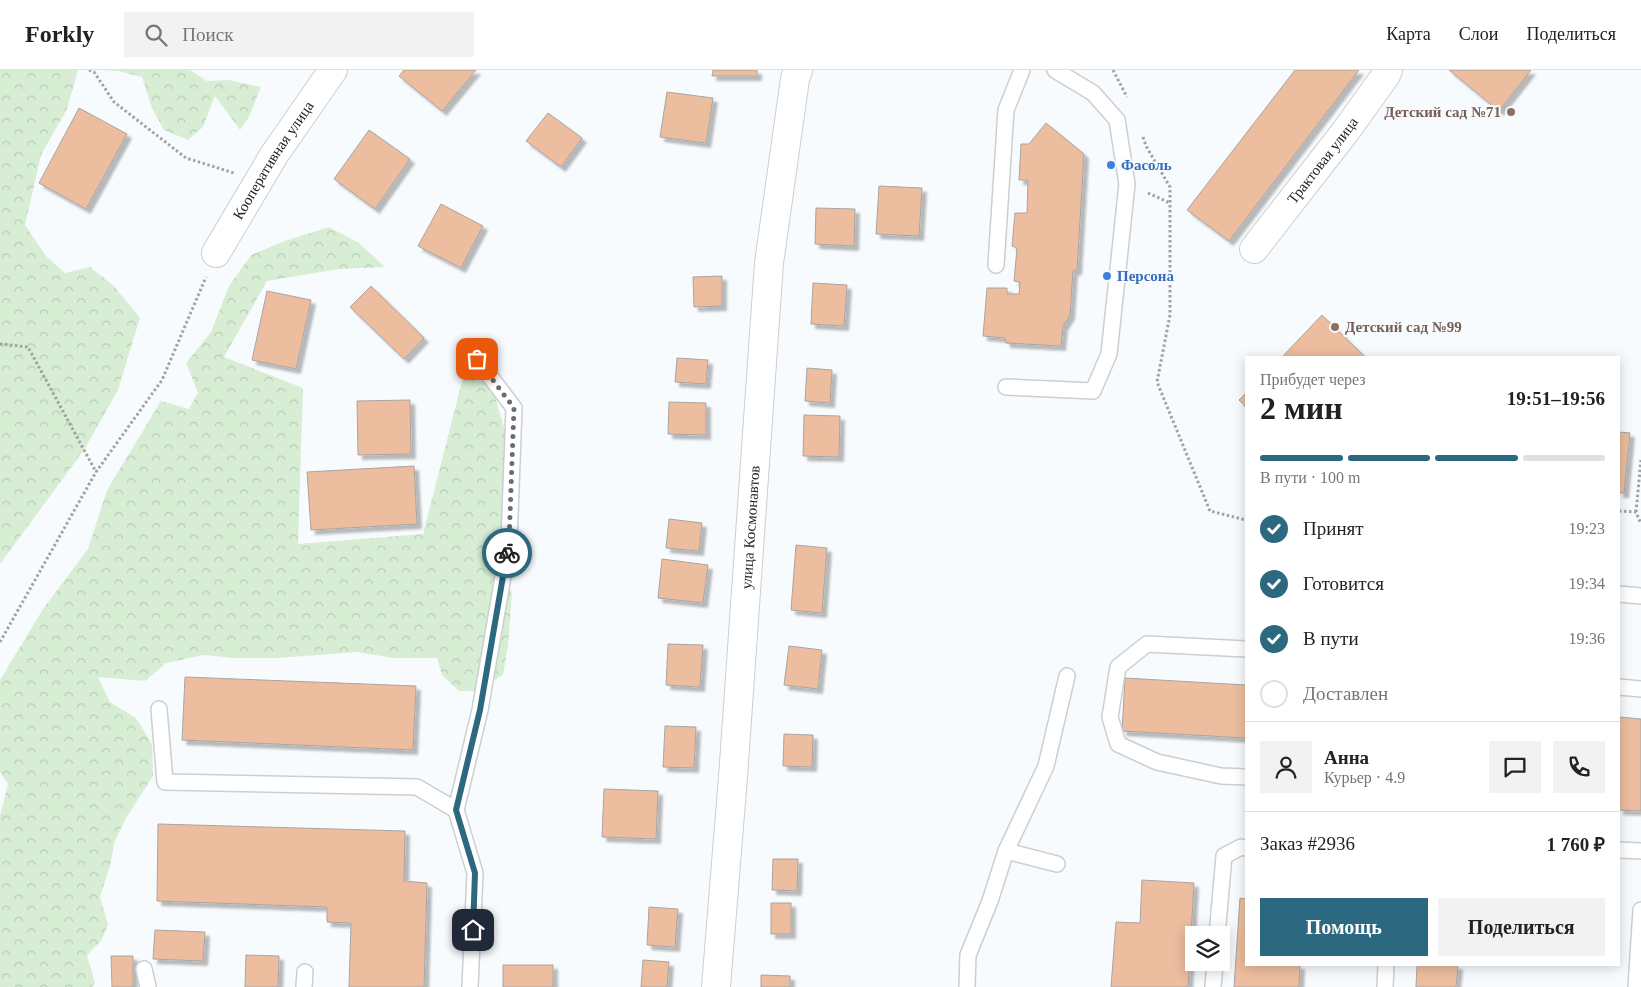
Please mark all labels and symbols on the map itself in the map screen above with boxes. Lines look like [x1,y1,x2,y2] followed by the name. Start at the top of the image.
[230,98,317,222] street label: Кооперативная улица
[1384,104,1501,120] place label: Детский сад №71
[1505,106,1517,118] marker: Детский сад №71
[1284,114,1361,207] street label: Трактовая улица
[1121,157,1172,173] place label: Фасоль
[1105,159,1117,171] marker: Фасоль
[1117,268,1174,284] place label: Персона
[1101,270,1113,282] marker: Персона
[1345,319,1462,335] place label: Детский сад №99
[1329,321,1341,333] marker: Детский сад №99
[456,338,498,380] pin
[738,465,763,590] street label: улица Космонавтов
[482,528,532,578] courier
[452,909,494,951] pin

